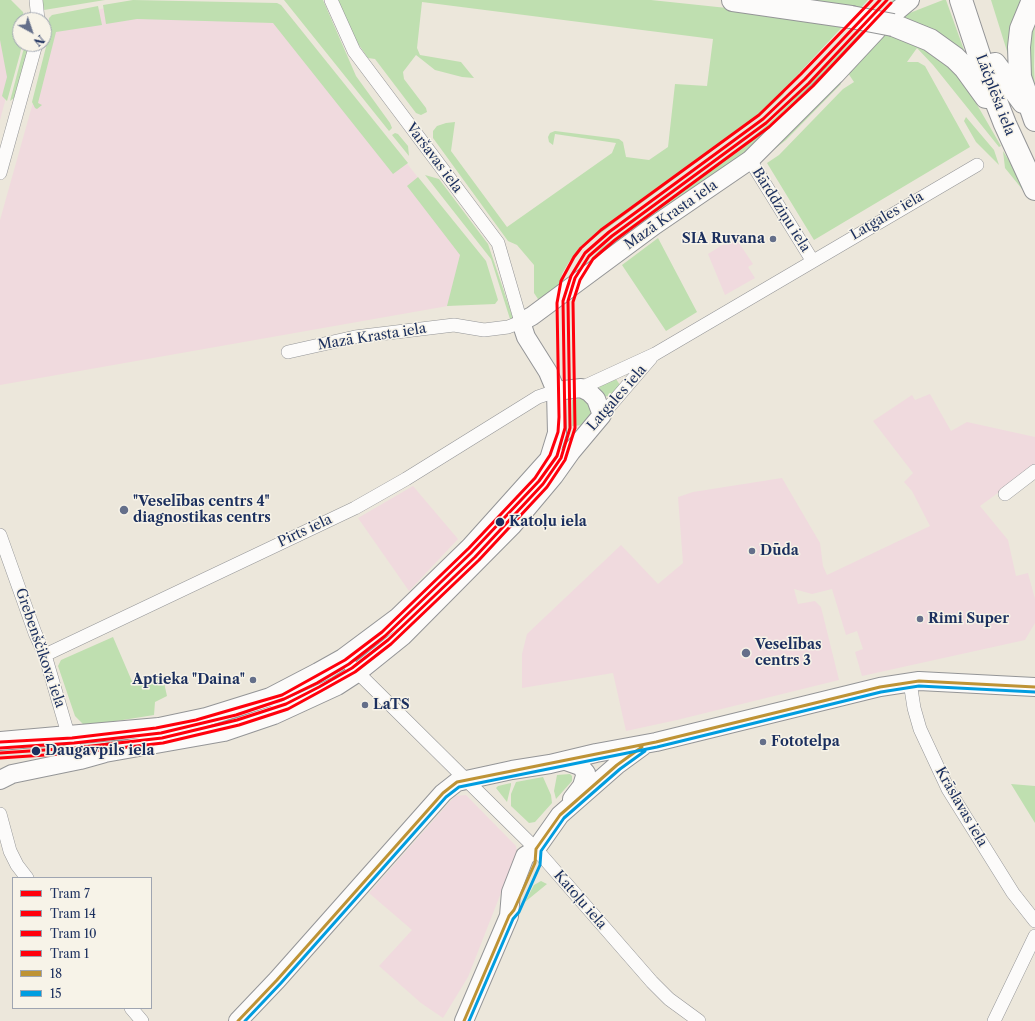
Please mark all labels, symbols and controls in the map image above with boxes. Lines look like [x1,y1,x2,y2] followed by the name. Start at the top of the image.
[12,12,52,52] north arrow
[31,32,47,49] text: N
[972,52,1018,138] street label: Lāčplēša iela
[402,120,466,196] street label: Varšavas iela
[748,165,814,255] street label: Bārddziņu iela
[621,177,721,253] street label: Mazā Krasta iela
[847,188,927,244] street label: Latgales iela
[682,231,765,247] place label: SIA Ruvana
[768,234,778,244] marker: SIA Ruvana
[317,320,427,354] street label: Mazā Krasta iela
[584,362,650,434] street label: Latgales iela
[133,494,271,526] place label: "Veselības centrs 4" diagnostikas centrs
[118,504,130,516] marker: "Veselības centrs 4" diagnostikas centrs
[275,511,335,551] street label: Pirts iela
[509,514,587,530] place label: Katoļu iela
[494,516,506,528] marker: Katoļu iela
[760,543,799,559] place label: Dūda
[747,546,757,556] marker: Dūda
[12,586,68,710] street label: Grebenščikova iela
[928,611,1009,627] place label: Rimi Super
[915,614,925,624] marker: Rimi Super
[755,637,822,670] place label: Veselības centrs 3
[740,647,752,659] marker: Veselības centrs 3
[132,672,245,688] place label: Aptieka "Daina"
[248,675,258,685] marker: Aptieka "Daina"
[373,697,410,713] place label: LaTS
[360,700,370,710] marker: LaTS
[771,734,840,750] place label: Fototelpa
[758,737,768,747] marker: Fototelpa
[45,743,155,759] place label: Daugavpils iela
[30,745,42,757] marker: Daugavpils iela
[931,764,991,850] street label: Krāslavas iela
[550,867,610,933] street label: Katoļu iela
[12,877,152,1009] legend
[50,886,90,901] text: Tram 7
[50,906,96,921] text: Tram 14
[50,926,97,941] text: Tram 10
[50,946,89,961] text: Tram 1
[50,966,62,981] text: 18
[50,986,62,1001] text: 15

